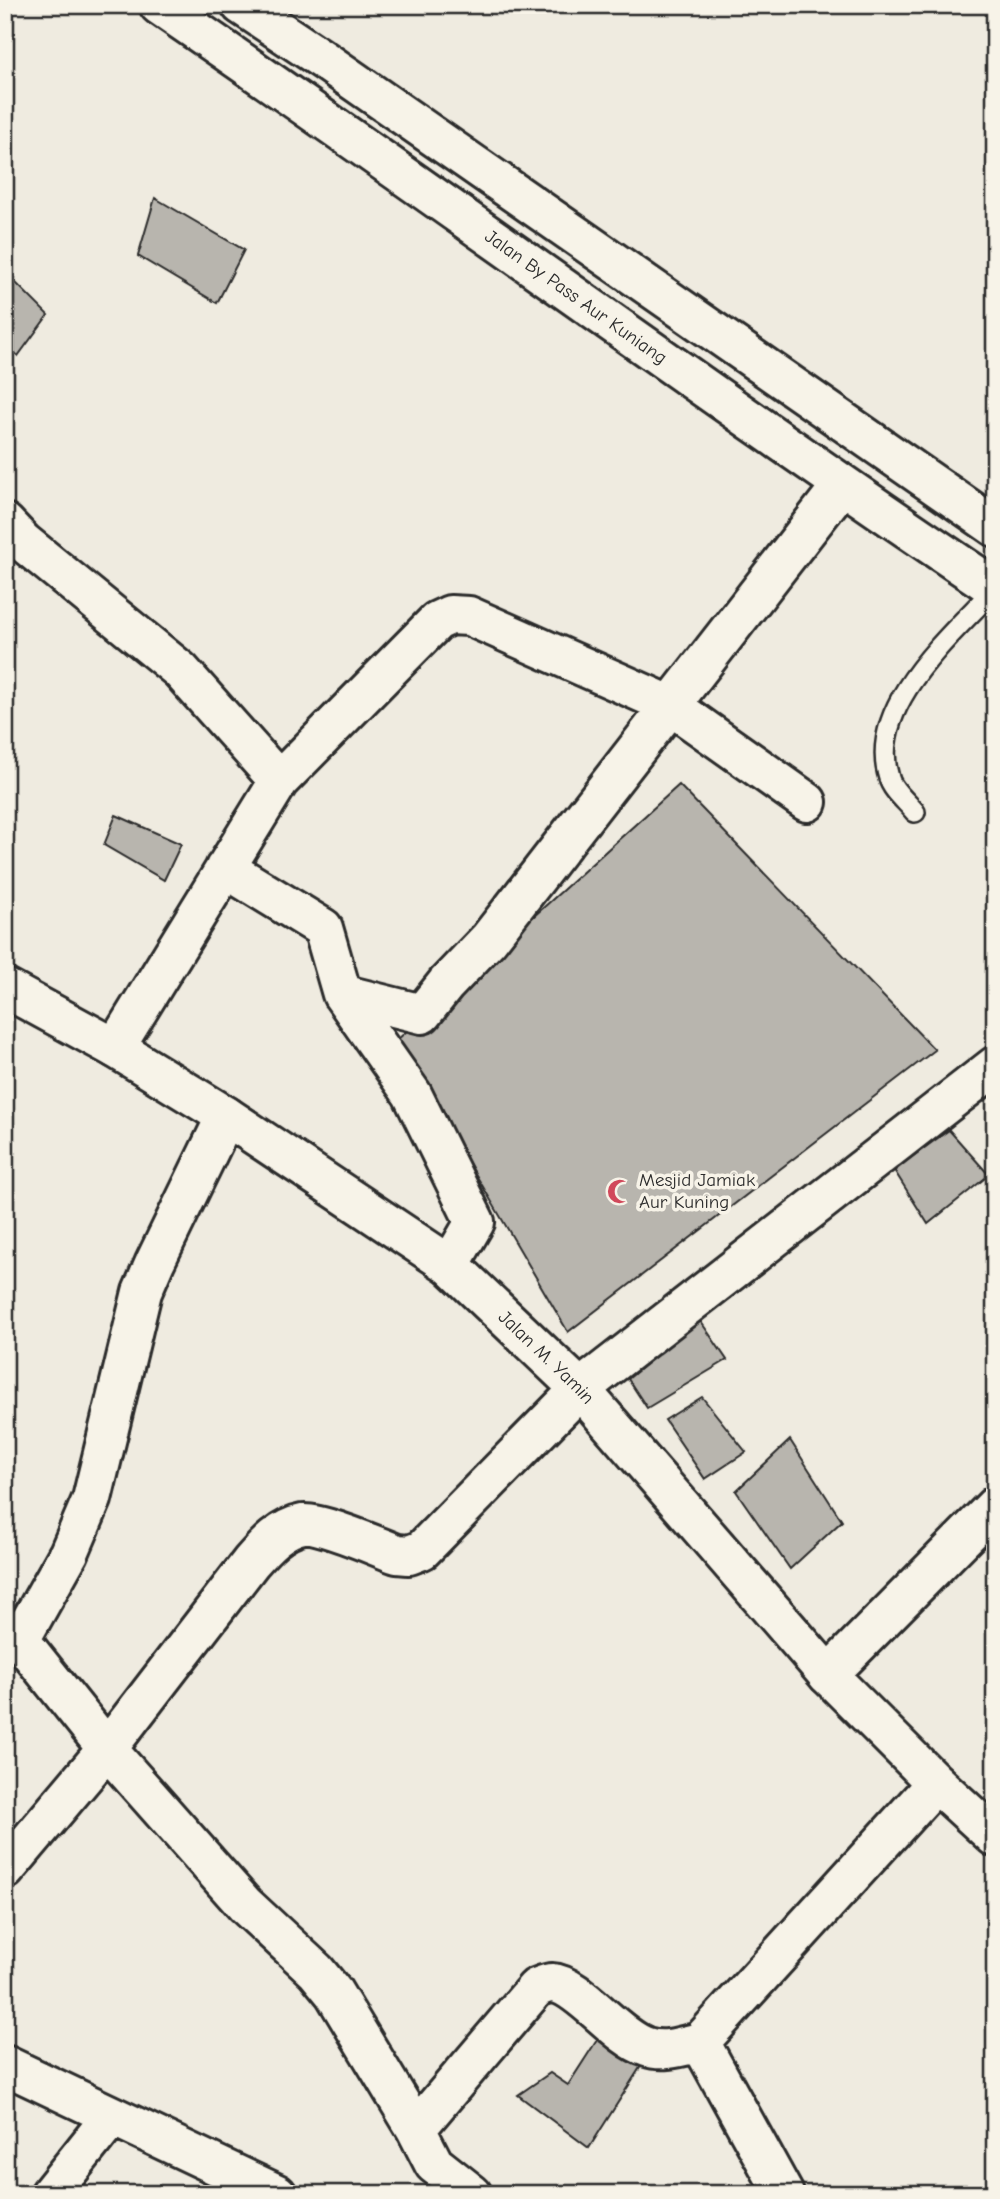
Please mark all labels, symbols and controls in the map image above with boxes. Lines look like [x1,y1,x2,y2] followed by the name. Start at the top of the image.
[481,225,671,369] street label: Jalan By Pass Aur Kuniang
[639,1169,756,1213] place label: Mesjid Jamiak Aur Kuning
[605,1177,633,1205] mosque icon: Mesjid Jamiak Aur Kuning
[494,1306,599,1409] street label: Jalan M. Yamin

